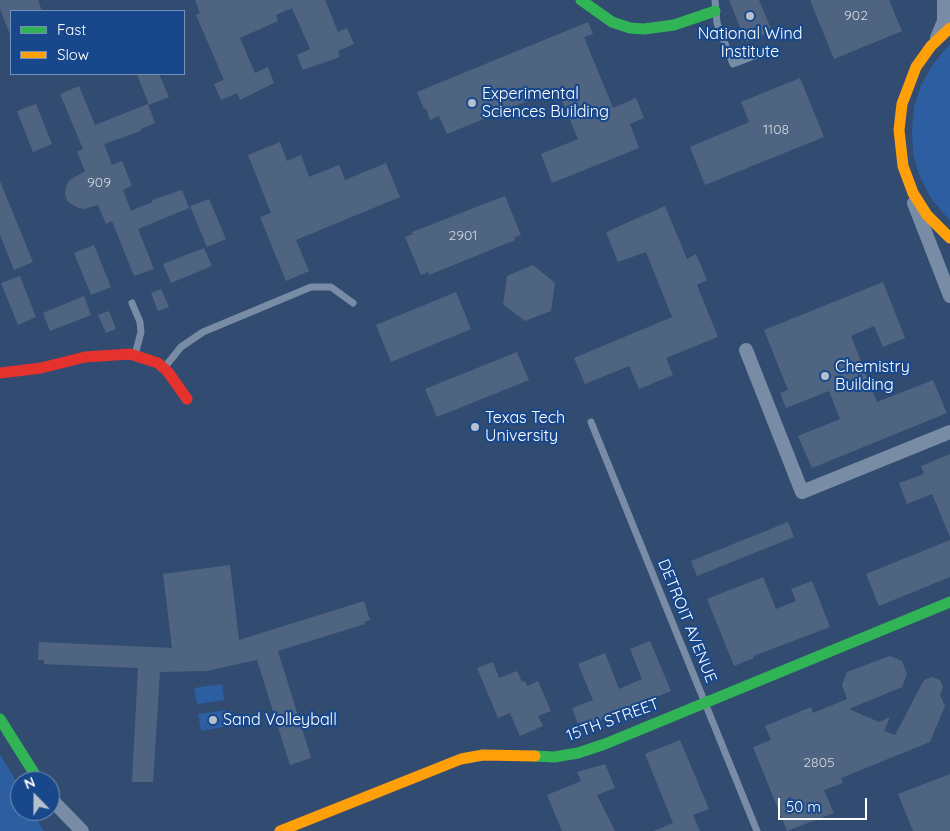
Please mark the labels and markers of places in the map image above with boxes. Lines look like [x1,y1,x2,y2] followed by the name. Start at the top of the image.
[744,10,756,22] marker: National Wind Institute
[698,24,802,62] place label: National Wind Institute
[482,84,609,122] place label: Experimental Sciences Building
[466,97,478,109] marker: Experimental Sciences Building
[835,357,910,395] place label: Chemistry Building
[819,370,831,382] marker: Chemistry Building
[485,408,565,446] place label: Texas Tech University
[469,421,481,433] marker: Texas Tech University
[223,710,337,730] place label: Sand Volleyball
[207,714,219,726] marker: Sand Volleyball

